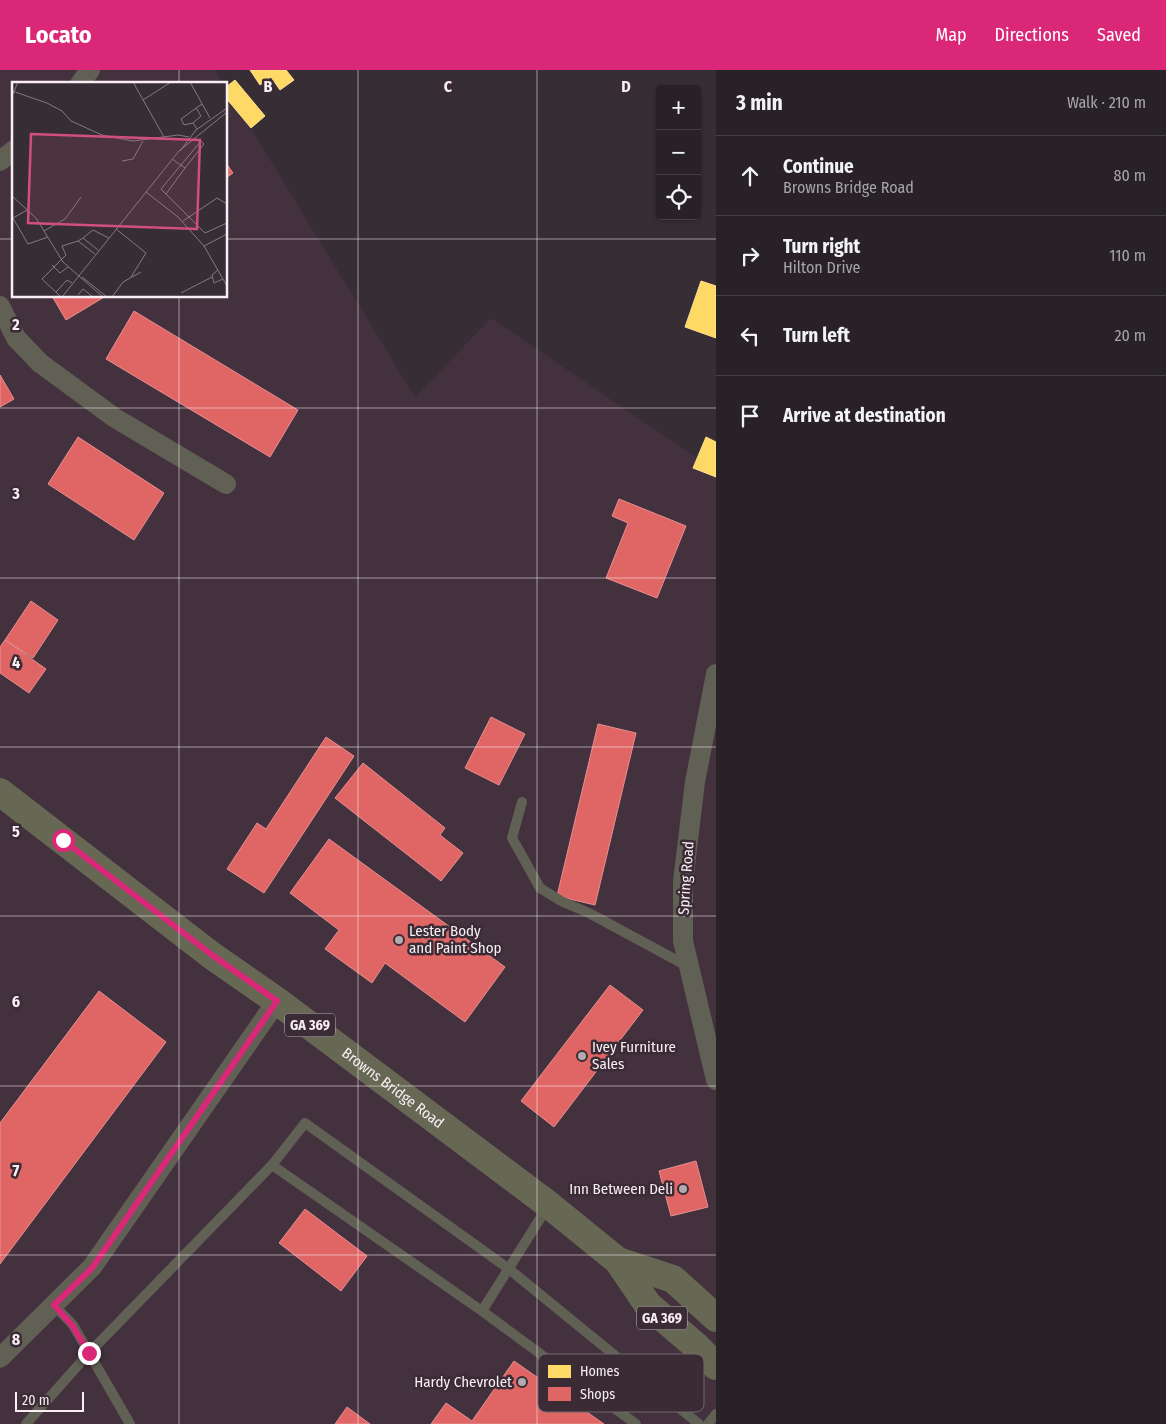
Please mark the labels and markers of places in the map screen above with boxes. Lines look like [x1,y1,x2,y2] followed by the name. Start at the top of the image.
[409,922,502,957] place label: Lester Body and Paint Shop
[393,934,405,946] marker: Lester Body and Paint Shop
[592,1038,676,1073] place label: Ivey Furniture Sales
[576,1050,588,1062] marker: Ivey Furniture Sales
[569,1180,673,1198] place label: Inn Between Deli
[677,1183,689,1195] marker: Inn Between Deli
[414,1373,512,1391] place label: Hardy Chevrolet
[516,1376,528,1388] marker: Hardy Chevrolet

